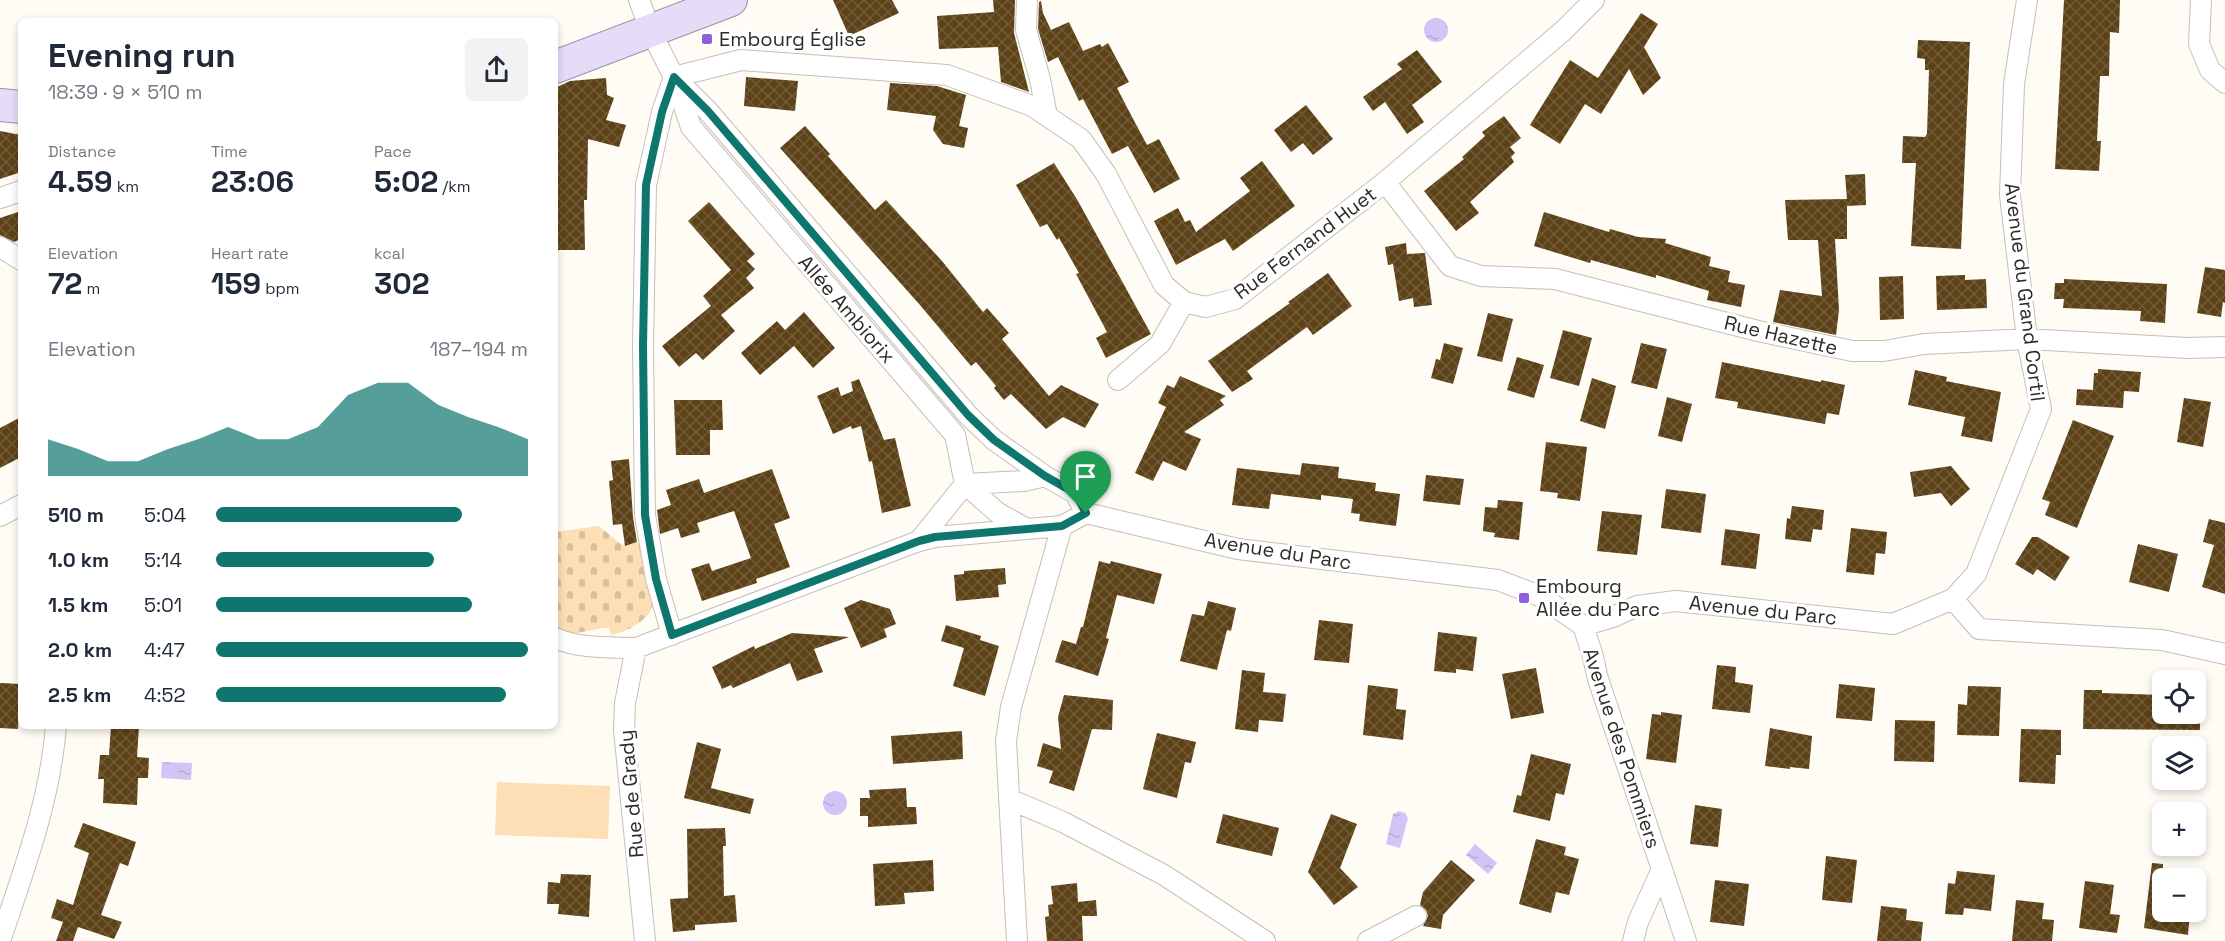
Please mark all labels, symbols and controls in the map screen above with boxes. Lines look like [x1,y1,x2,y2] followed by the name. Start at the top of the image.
[719,26,866,52] place label: Embourg Église
[700,32,714,46] marker: Embourg Église
[48,35,236,77] text: Evening run
[465,38,528,101] button: share
[48,79,202,105] text: 18:39 · 9 × 510 m
[48,141,116,162] text: Distance
[211,141,247,162] text: Time
[374,141,411,162] text: Pace
[48,162,113,201] text: 4.59
[211,162,294,201] text: 23:06
[374,162,438,201] text: 5:02
[113,176,139,197] text: km
[438,176,471,197] text: /km
[1229,181,1381,305] street label: Rue Fernand Huet
[1999,181,2051,403] street label: Avenue du Grand Cortil
[48,243,118,264] text: Elevation
[211,243,289,264] text: Heart rate
[374,243,405,264] text: kcal
[793,249,901,369] street label: Allée Ambiorix
[48,264,82,303] text: 72
[211,264,261,303] text: 159
[374,264,430,303] text: 302
[82,278,100,299] text: m
[261,278,300,299] text: bpm
[1722,309,1840,361] street label: Rue Hazette
[48,336,136,362] text: Elevation
[430,336,528,362] text: 187–194 m
[1060,451,1111,513] pin
[1069,460,1102,493] icon: arrive
[48,502,104,528] text: 510 m
[144,502,186,528] text: 5:04
[1203,527,1353,575] street label: Avenue du Parc
[48,547,109,573] text: 1.0 km
[144,547,182,573] text: 5:14
[1536,573,1660,622] place label: Embourg Allée du Parc
[1688,589,1838,631] street label: Avenue du Parc
[1517,591,1531,605] marker: Embourg Allée du Parc
[48,592,108,618] text: 1.5 km
[144,592,182,618] text: 5:01
[48,637,112,663] text: 2.0 km
[144,637,185,663] text: 4:47
[1577,644,1667,852] street label: Avenue des Pommiers
[2152,670,2206,922] map controls
[2152,670,2206,724] button: locate
[48,682,111,708] text: 2.5 km
[144,682,185,708] text: 4:52
[612,729,650,859] street label: Rue de Grady
[2152,736,2206,790] button: layers
[2152,802,2206,856] button: +
[2152,868,2206,922] button: −

